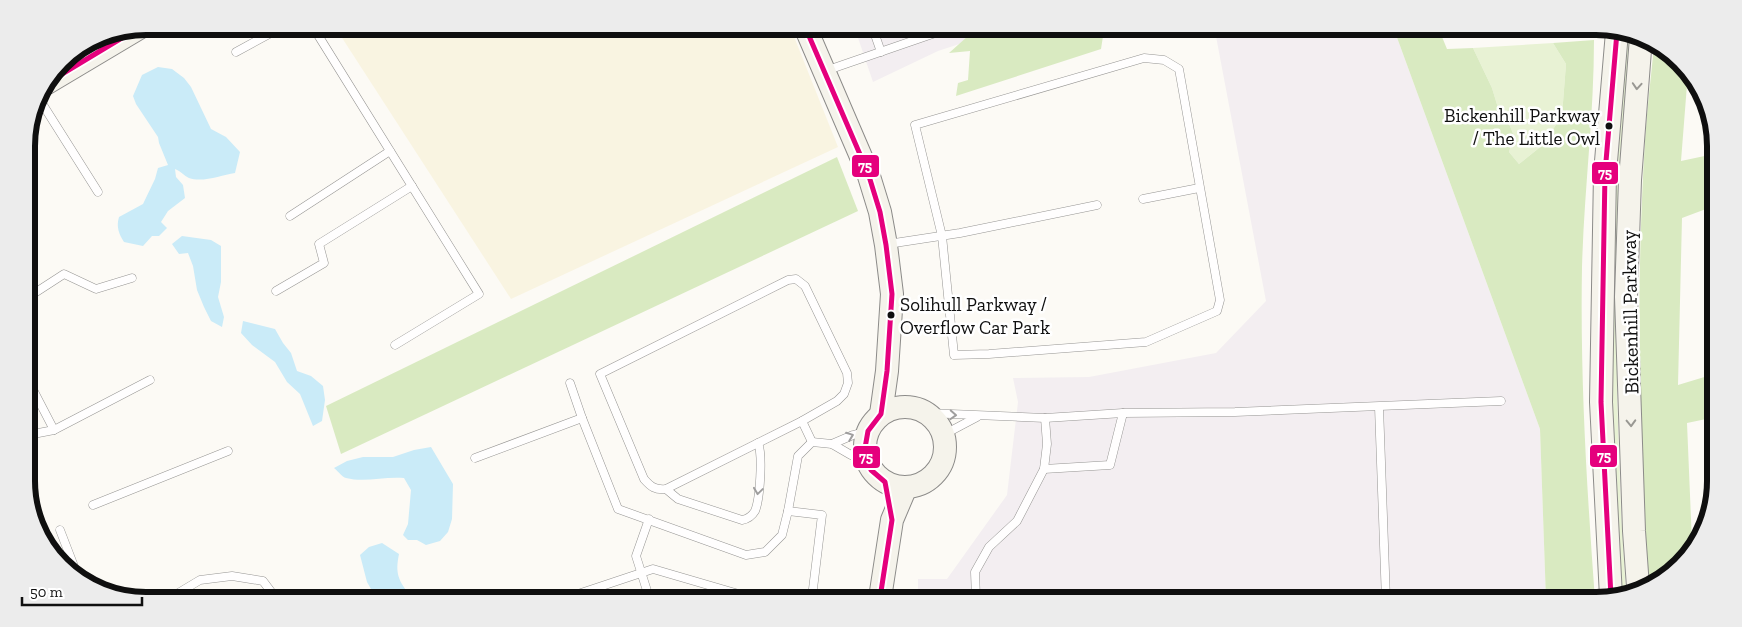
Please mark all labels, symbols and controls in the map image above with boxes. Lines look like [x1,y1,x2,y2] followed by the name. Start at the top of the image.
[1632,82,1643,90] one-way arrow
[1444,104,1600,150] place label: Bickenhill Parkway / The Little Owl
[1604,121,1614,131] marker: Bickenhill Parkway / The Little Owl
[851,154,880,178] line badge: 75
[858,158,872,175] text: 75
[1591,161,1619,185] line badge: 75
[1598,165,1612,182] text: 75
[1617,229,1643,394] street label: Bickenhill Parkway
[900,293,1050,339] place label: Solihull Parkway / Overflow Car Park
[886,310,896,320] marker: Solihull Parkway / Overflow Car Park
[949,409,957,420] one-way arrow
[1626,420,1636,427] one-way arrow
[845,432,854,443] one-way arrow
[1589,444,1618,468] line badge: 75
[852,445,881,469] line badge: 75
[1597,448,1611,465] text: 75
[859,449,873,466] text: 75
[753,488,764,496] one-way arrow
[22,574,142,606] scale bar
[30,583,63,601] text: 50 m

